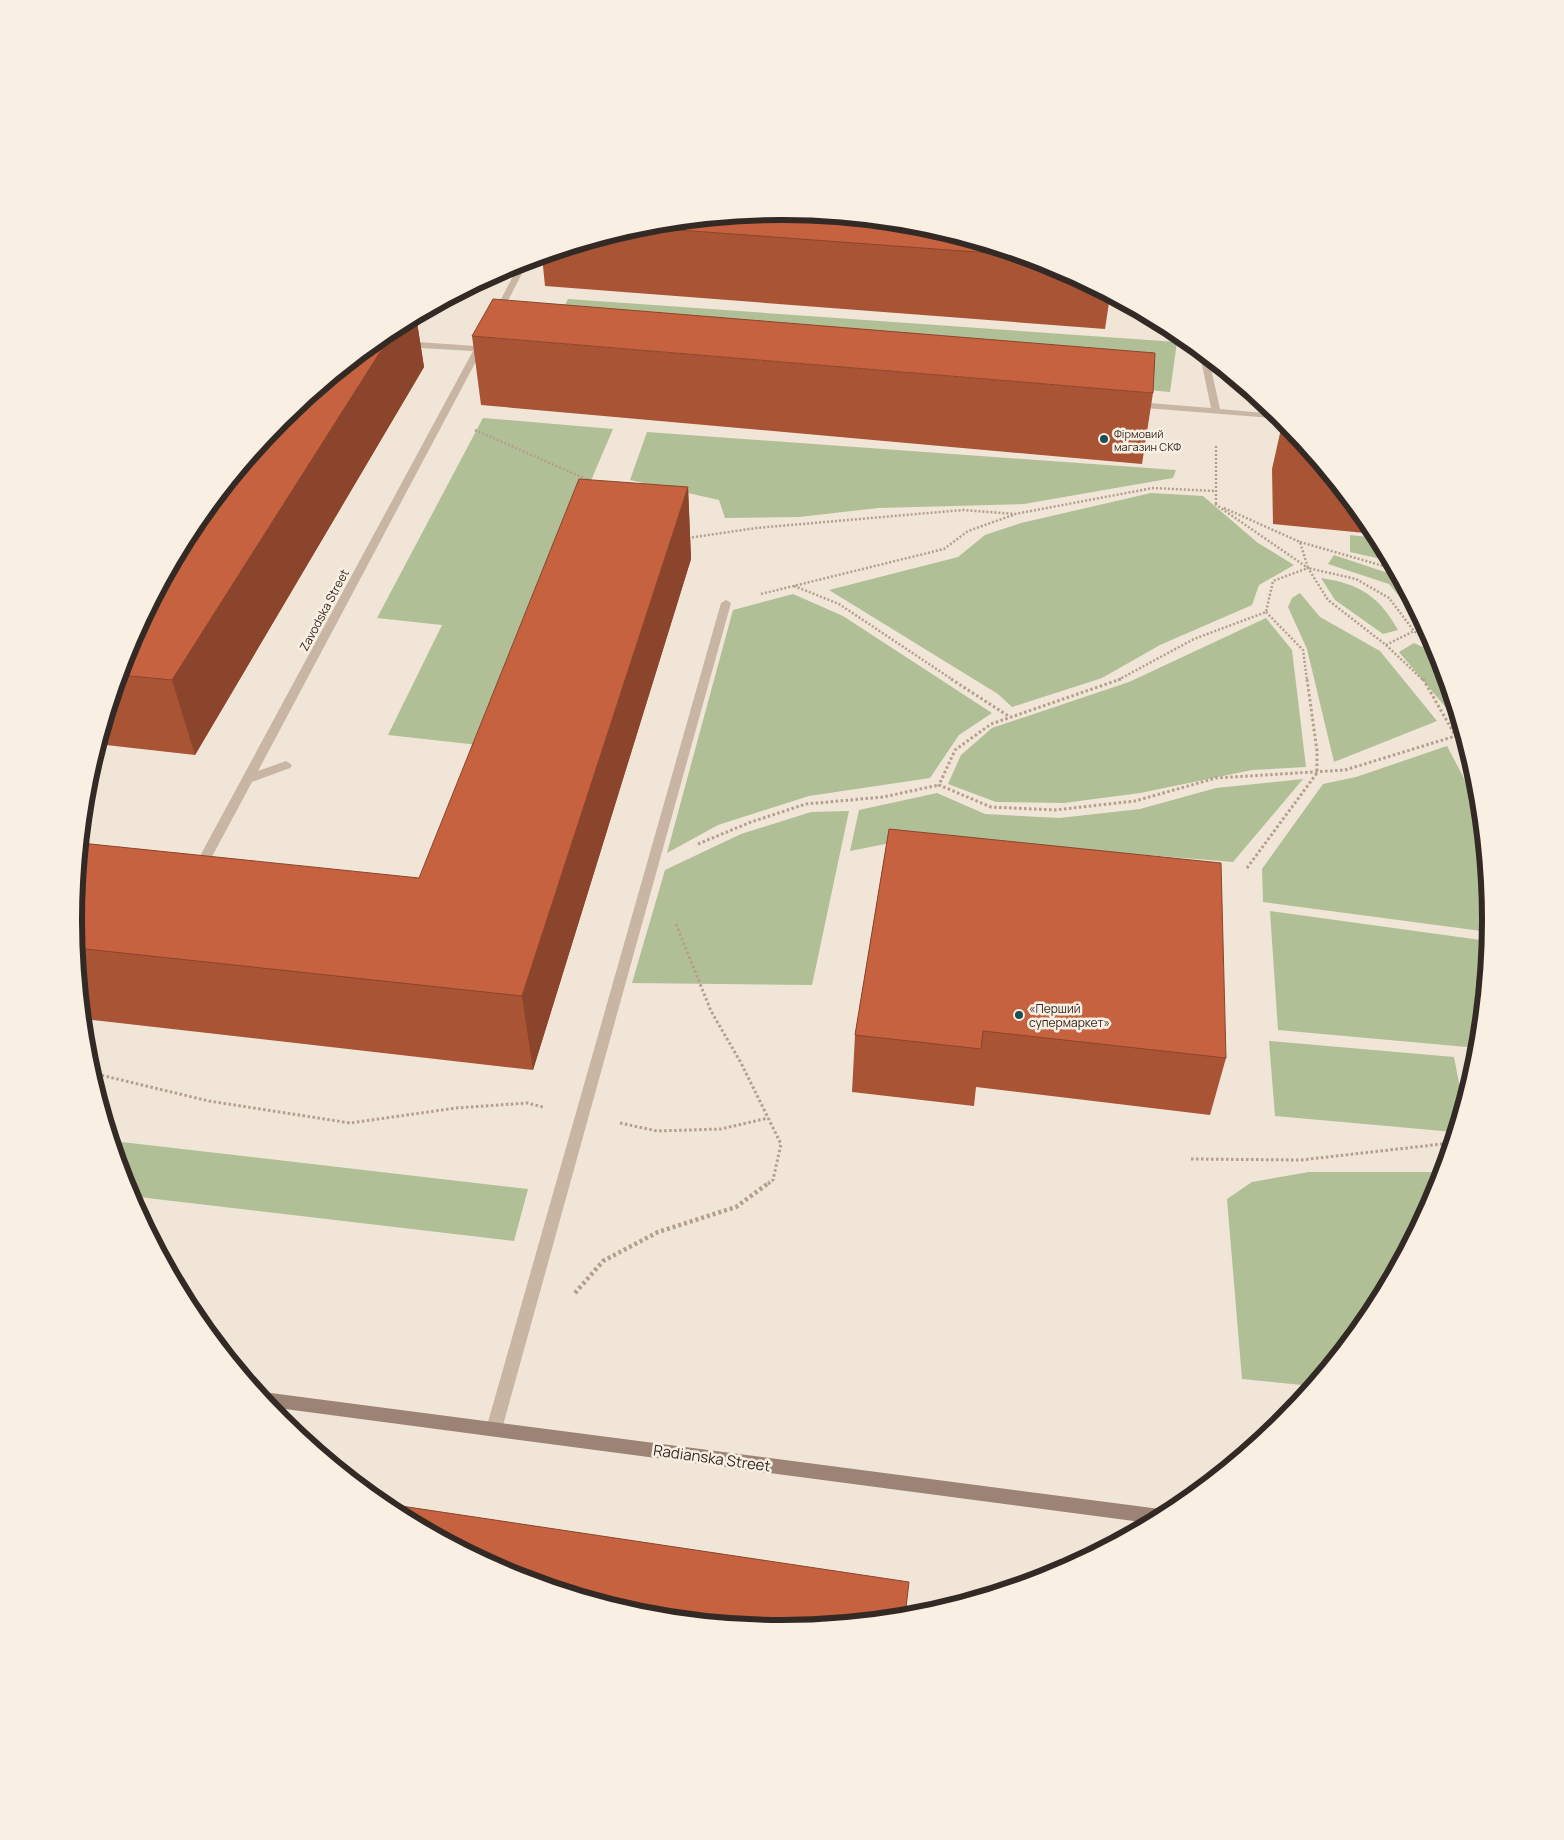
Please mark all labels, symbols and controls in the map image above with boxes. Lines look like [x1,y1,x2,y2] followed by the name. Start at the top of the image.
[1114,426,1181,454] place label: Фірмовий магазин СКФ
[1098,433,1110,445] marker: Фірмовий магазин СКФ
[295,566,353,654] street label: Zavodska Street
[1029,1000,1110,1031] place label: «Перший супермаркет»
[1013,1009,1025,1021] marker: «Перший супермаркет»
[652,1439,772,1477] street label: Radianska Street

